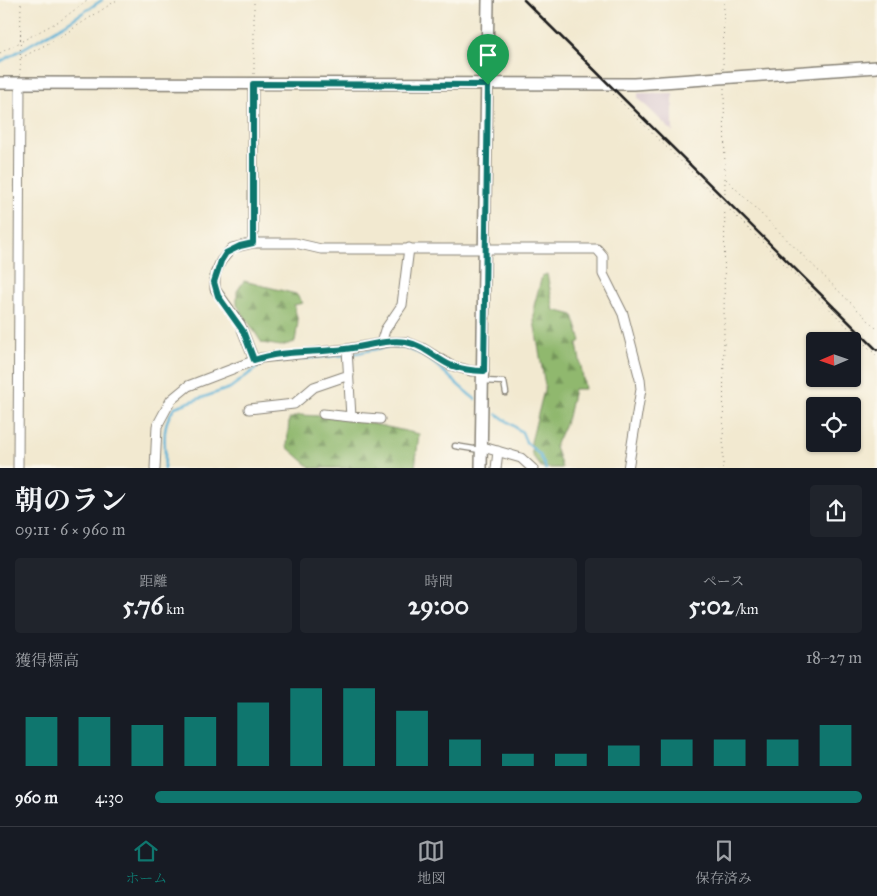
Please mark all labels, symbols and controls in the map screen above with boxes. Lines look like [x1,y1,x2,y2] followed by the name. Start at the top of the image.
[467,34,509,85] pin
[474,41,502,69] icon: arrive
[806,332,861,388] north arrow
[806,332,861,452] map controls
[806,397,861,452] button: locate
[15,483,127,518] text: 朝のラン
[810,485,862,537] button: share
[15,520,125,539] text: 09:11 · 6 × 960 m
[140,573,168,590] text: 距離
[425,573,453,590] text: 時間
[703,573,744,590] text: ペース
[122,590,163,621] text: 5.76
[408,590,469,621] text: 29:00
[689,590,733,621] text: 5:02
[163,601,185,618] text: km
[733,601,758,618] text: /km
[806,648,862,667] text: 18–27 m
[15,651,79,670] text: 獲得標高
[15,788,58,807] text: 960 m
[95,788,124,807] text: 4:30
[125,837,167,887] tab: ホーム
[417,837,445,887] tab: 地図
[696,837,752,887] tab: 保存済み

